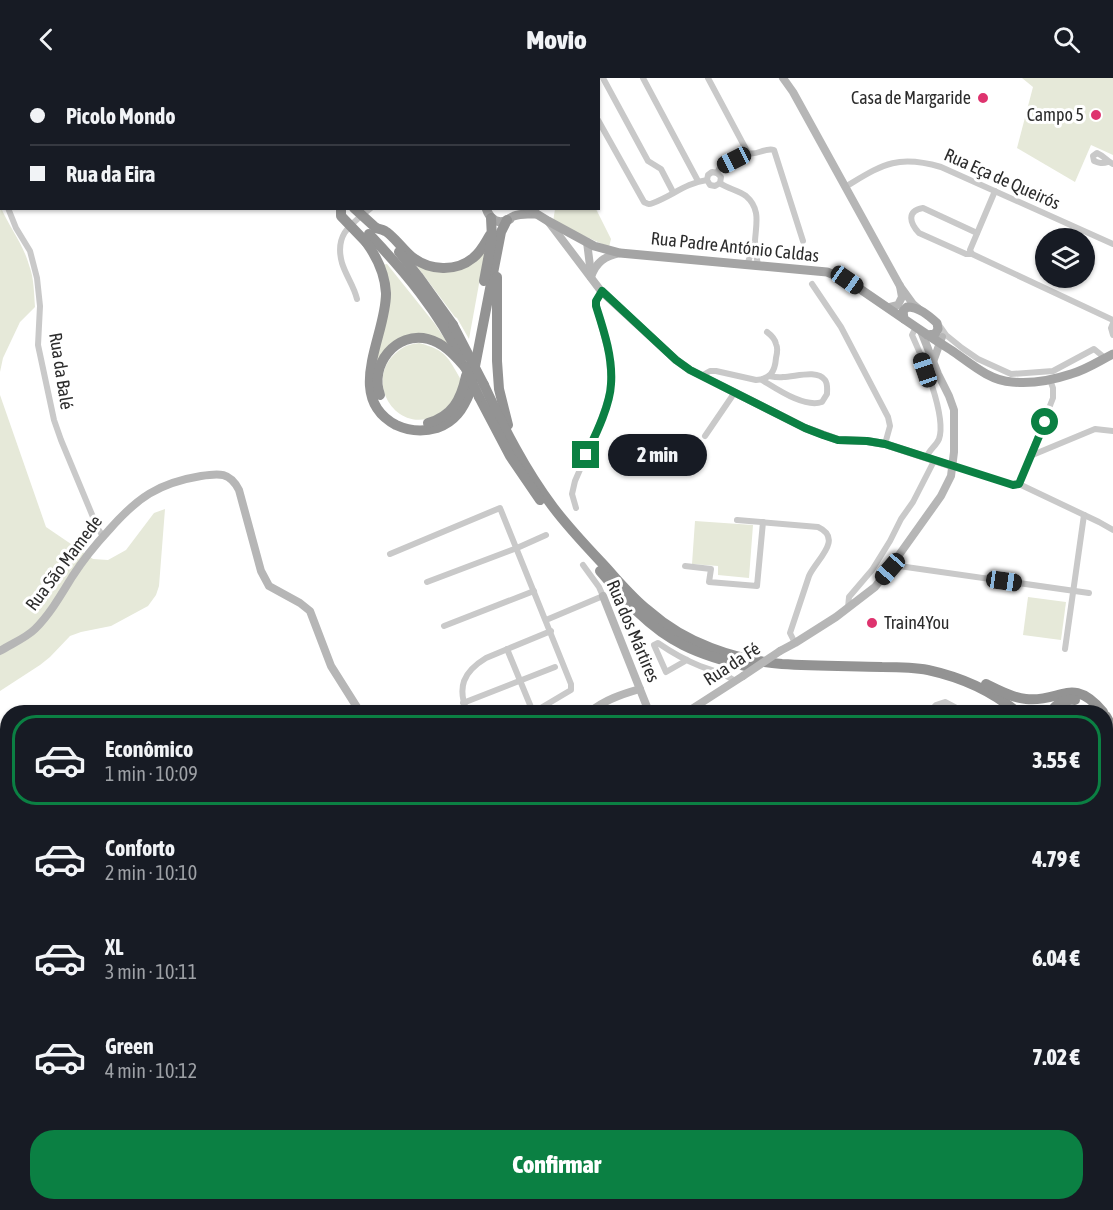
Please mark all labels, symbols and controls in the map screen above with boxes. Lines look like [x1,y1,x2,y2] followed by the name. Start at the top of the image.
[30,23,63,56] icon: back
[1050,23,1083,56] icon: search
[526,24,587,55] text: Movio
[851,87,971,108] place label: Casa de Margaride
[976,91,990,105] marker: Casa de Margaride
[66,103,176,129] text: Picolo Mondo
[1027,104,1084,125] place label: Campo 5
[1089,108,1103,122] marker: Campo 5
[714,144,754,176] car
[941,144,1063,213] street label: Rua Eça de Queirós
[66,161,155,187] text: Rua da Eira
[650,227,820,266] street label: Rua Padre António Caldas
[1035,228,1095,288] map controls
[1035,228,1095,288] button: layers
[827,262,867,298] car
[45,331,78,411] street label: Rua da Balé
[911,350,939,390] car
[1031,408,1058,435] route start
[607,434,706,476] callout: 2 min
[572,441,599,468] route end
[637,443,678,466] text: 2 min
[21,511,106,614] street label: Rua São Mamede
[871,550,909,588] car
[985,570,1023,592] car
[602,577,664,685] street label: Rua dos Mártires
[884,612,950,633] place label: Train4You
[865,616,879,630] marker: Train4You
[700,638,764,690] street label: Rua da Fé
[33,733,87,787] icon: car
[105,736,193,762] text: Econômico
[1032,747,1080,773] text: 3.55 €
[105,762,198,785] text: 1 min · 10:09
[33,832,87,886] icon: car
[105,835,175,861] text: Conforto
[1032,846,1080,872] text: 4.79 €
[105,861,197,884] text: 2 min · 10:10
[33,931,87,985] icon: car
[105,934,123,960] text: XL
[1032,945,1080,971] text: 6.04 €
[105,960,197,983] text: 3 min · 10:11
[33,1030,87,1084] icon: car
[105,1033,154,1059] text: Green
[1032,1044,1080,1070] text: 7.02 €
[105,1059,197,1082] text: 4 min · 10:12
[30,1130,1083,1199] button: Confirmar

